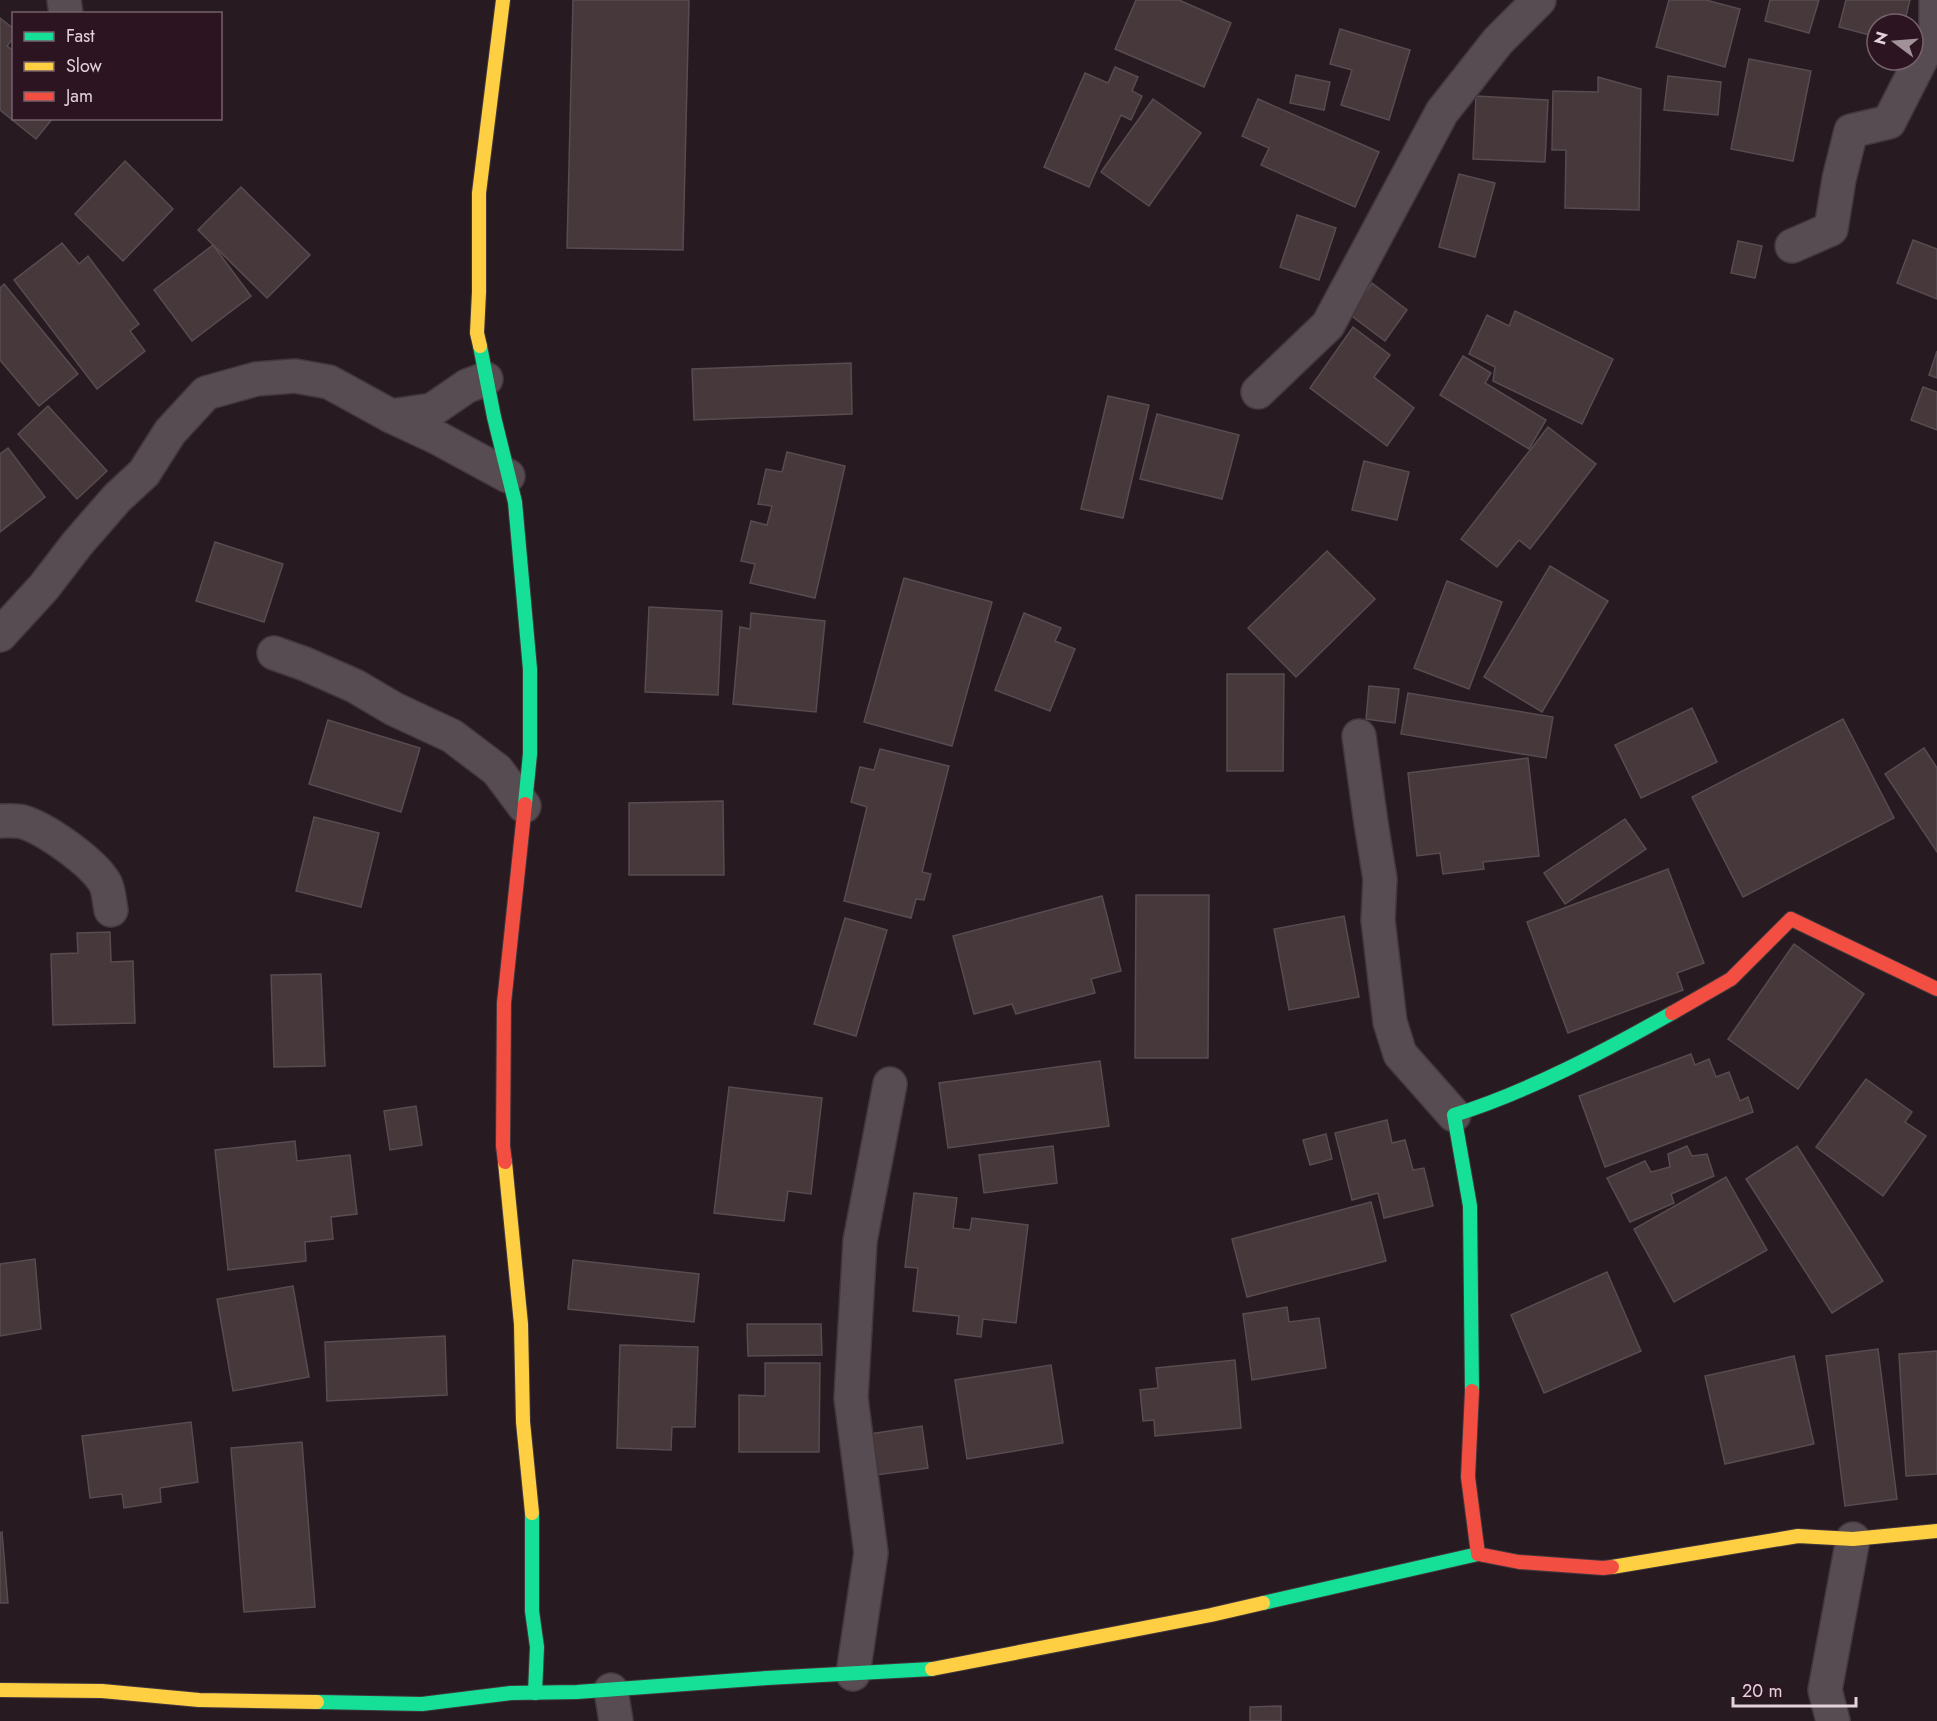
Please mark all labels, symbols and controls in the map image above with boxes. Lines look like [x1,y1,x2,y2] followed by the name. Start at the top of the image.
[12,12,222,120] legend
[1865,12,1925,72] north arrow
[66,23,95,49] text: Fast
[1868,29,1894,47] text: N
[66,53,103,79] text: Slow
[64,83,93,109] text: Jam
[1733,1670,1856,1708] scale bar
[1742,1678,1782,1704] text: 20 m

